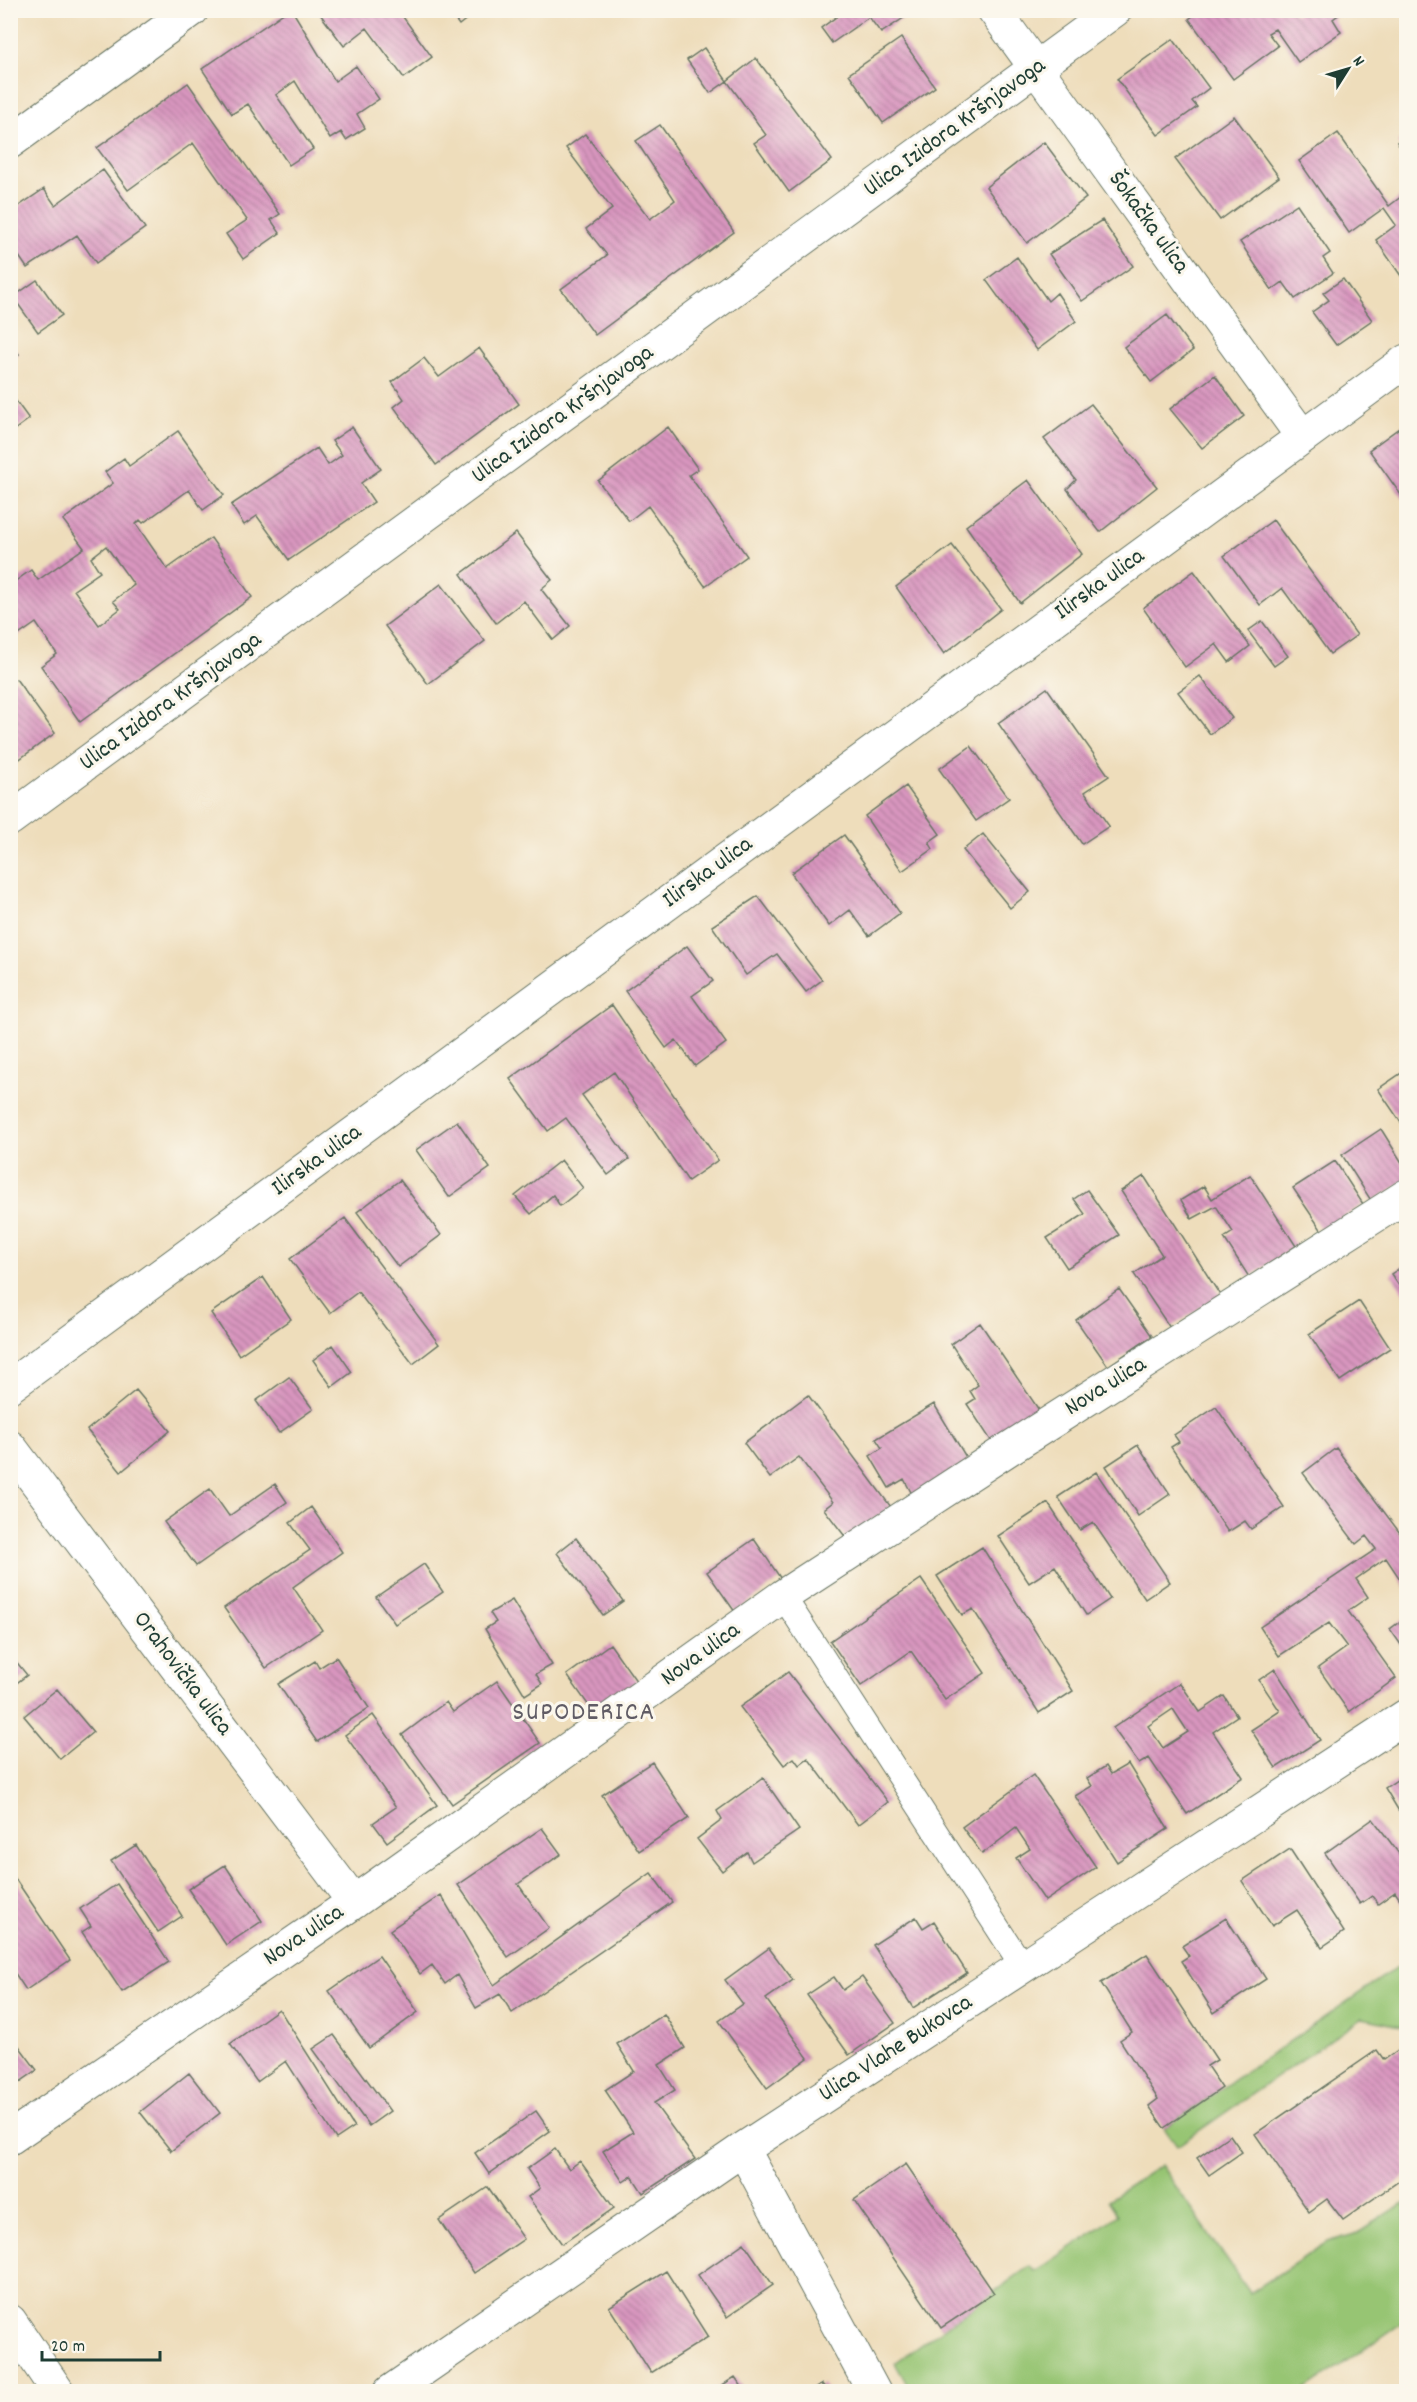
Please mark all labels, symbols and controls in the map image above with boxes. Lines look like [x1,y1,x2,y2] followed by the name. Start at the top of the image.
[1318,39,1378,99] north arrow
[857,50,1054,206] street label: Ulica Izidora Kršnjavoga
[1346,51,1370,72] text: N
[1099,165,1197,282] street label: Šokačka ulica
[465,337,662,493] street label: Ulica Izidora Kršnjavoga
[1048,540,1153,629] street label: Ilirska ulica
[73,624,270,780] street label: Ulica Izidora Kršnjavoga
[656,828,761,917] street label: Ilirska ulica
[265,1116,370,1205] street label: Ilirska ulica
[1059,1348,1154,1425] street label: Nova ulica
[124,1605,240,1744] street label: Orahovička ulica
[654,1614,748,1695] street label: Nova ulica
[512,1694,656,1733] district label: SUPODERICA
[257,1896,352,1975] street label: Nova ulica
[813,1986,980,2111] street label: Ulica Vlahe Bukovca
[42,2324,160,2362] scale bar
[51,2335,85,2360] text: 20 m

